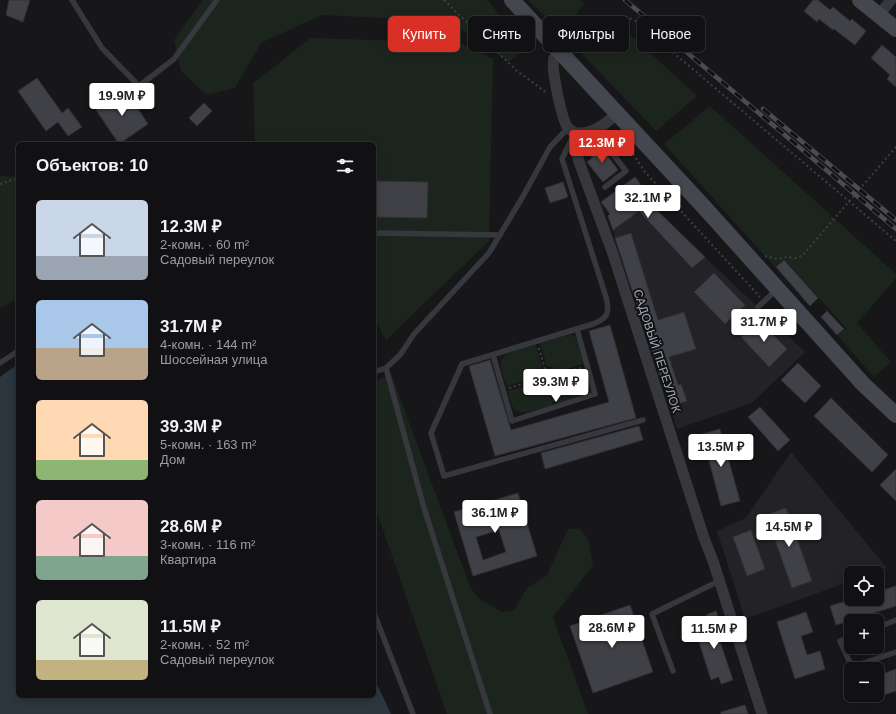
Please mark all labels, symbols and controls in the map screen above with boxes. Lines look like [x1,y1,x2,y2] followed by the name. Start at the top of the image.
[388,16,460,52] chip: Купить
[468,16,535,52] chip: Снять
[543,16,629,52] chip: Фильтры
[637,16,705,52] chip: Новое
[85,83,159,117] pin: 19.9M ₽
[98,88,146,103] text: 19.9M ₽
[565,130,639,164] pin: 12.3M ₽
[578,135,626,150] text: 12.3M ₽
[334,155,356,177] icon: filters
[36,156,148,175] text: Объектов: 10
[611,185,685,219] pin: 32.1M ₽
[624,190,672,205] text: 32.1M ₽
[68,216,116,264] icon: home
[160,217,222,236] text: 12.3M ₽
[160,237,249,252] text: 2-комн. · 60 m²
[160,252,274,267] text: Садовый переулок
[630,287,685,414] street label: САДОВЫЙ ПЕРЕУЛОК
[727,309,801,343] pin: 31.7M ₽
[740,314,788,329] text: 31.7M ₽
[68,316,116,364] icon: home
[160,317,222,336] text: 31.7M ₽
[160,337,256,352] text: 4-комн. · 144 m²
[160,352,267,367] text: Шоссейная улица
[519,369,593,403] pin: 39.3M ₽
[532,374,580,389] text: 39.3M ₽
[68,416,116,464] icon: home
[160,417,222,436] text: 39.3M ₽
[684,434,758,468] pin: 13.5M ₽
[160,437,256,452] text: 5-комн. · 163 m²
[697,439,745,454] text: 13.5M ₽
[160,452,185,467] text: Дом
[458,500,532,534] pin: 36.1M ₽
[471,505,519,520] text: 36.1M ₽
[752,514,826,548] pin: 14.5M ₽
[68,516,116,564] icon: home
[160,517,222,536] text: 28.6M ₽
[765,519,813,534] text: 14.5M ₽
[160,537,255,552] text: 3-комн. · 116 m²
[160,552,216,567] text: Квартира
[844,566,884,702] map controls
[844,566,884,606] button: locate
[844,614,884,654] button: +
[575,615,649,649] pin: 28.6M ₽
[68,616,116,664] icon: home
[677,616,751,650] pin: 11.5M ₽
[160,617,221,636] text: 11.5M ₽
[588,620,636,635] text: 28.6M ₽
[691,621,737,636] text: 11.5M ₽
[160,637,249,652] text: 2-комн. · 52 m²
[160,652,274,667] text: Садовый переулок
[844,662,884,702] button: −

